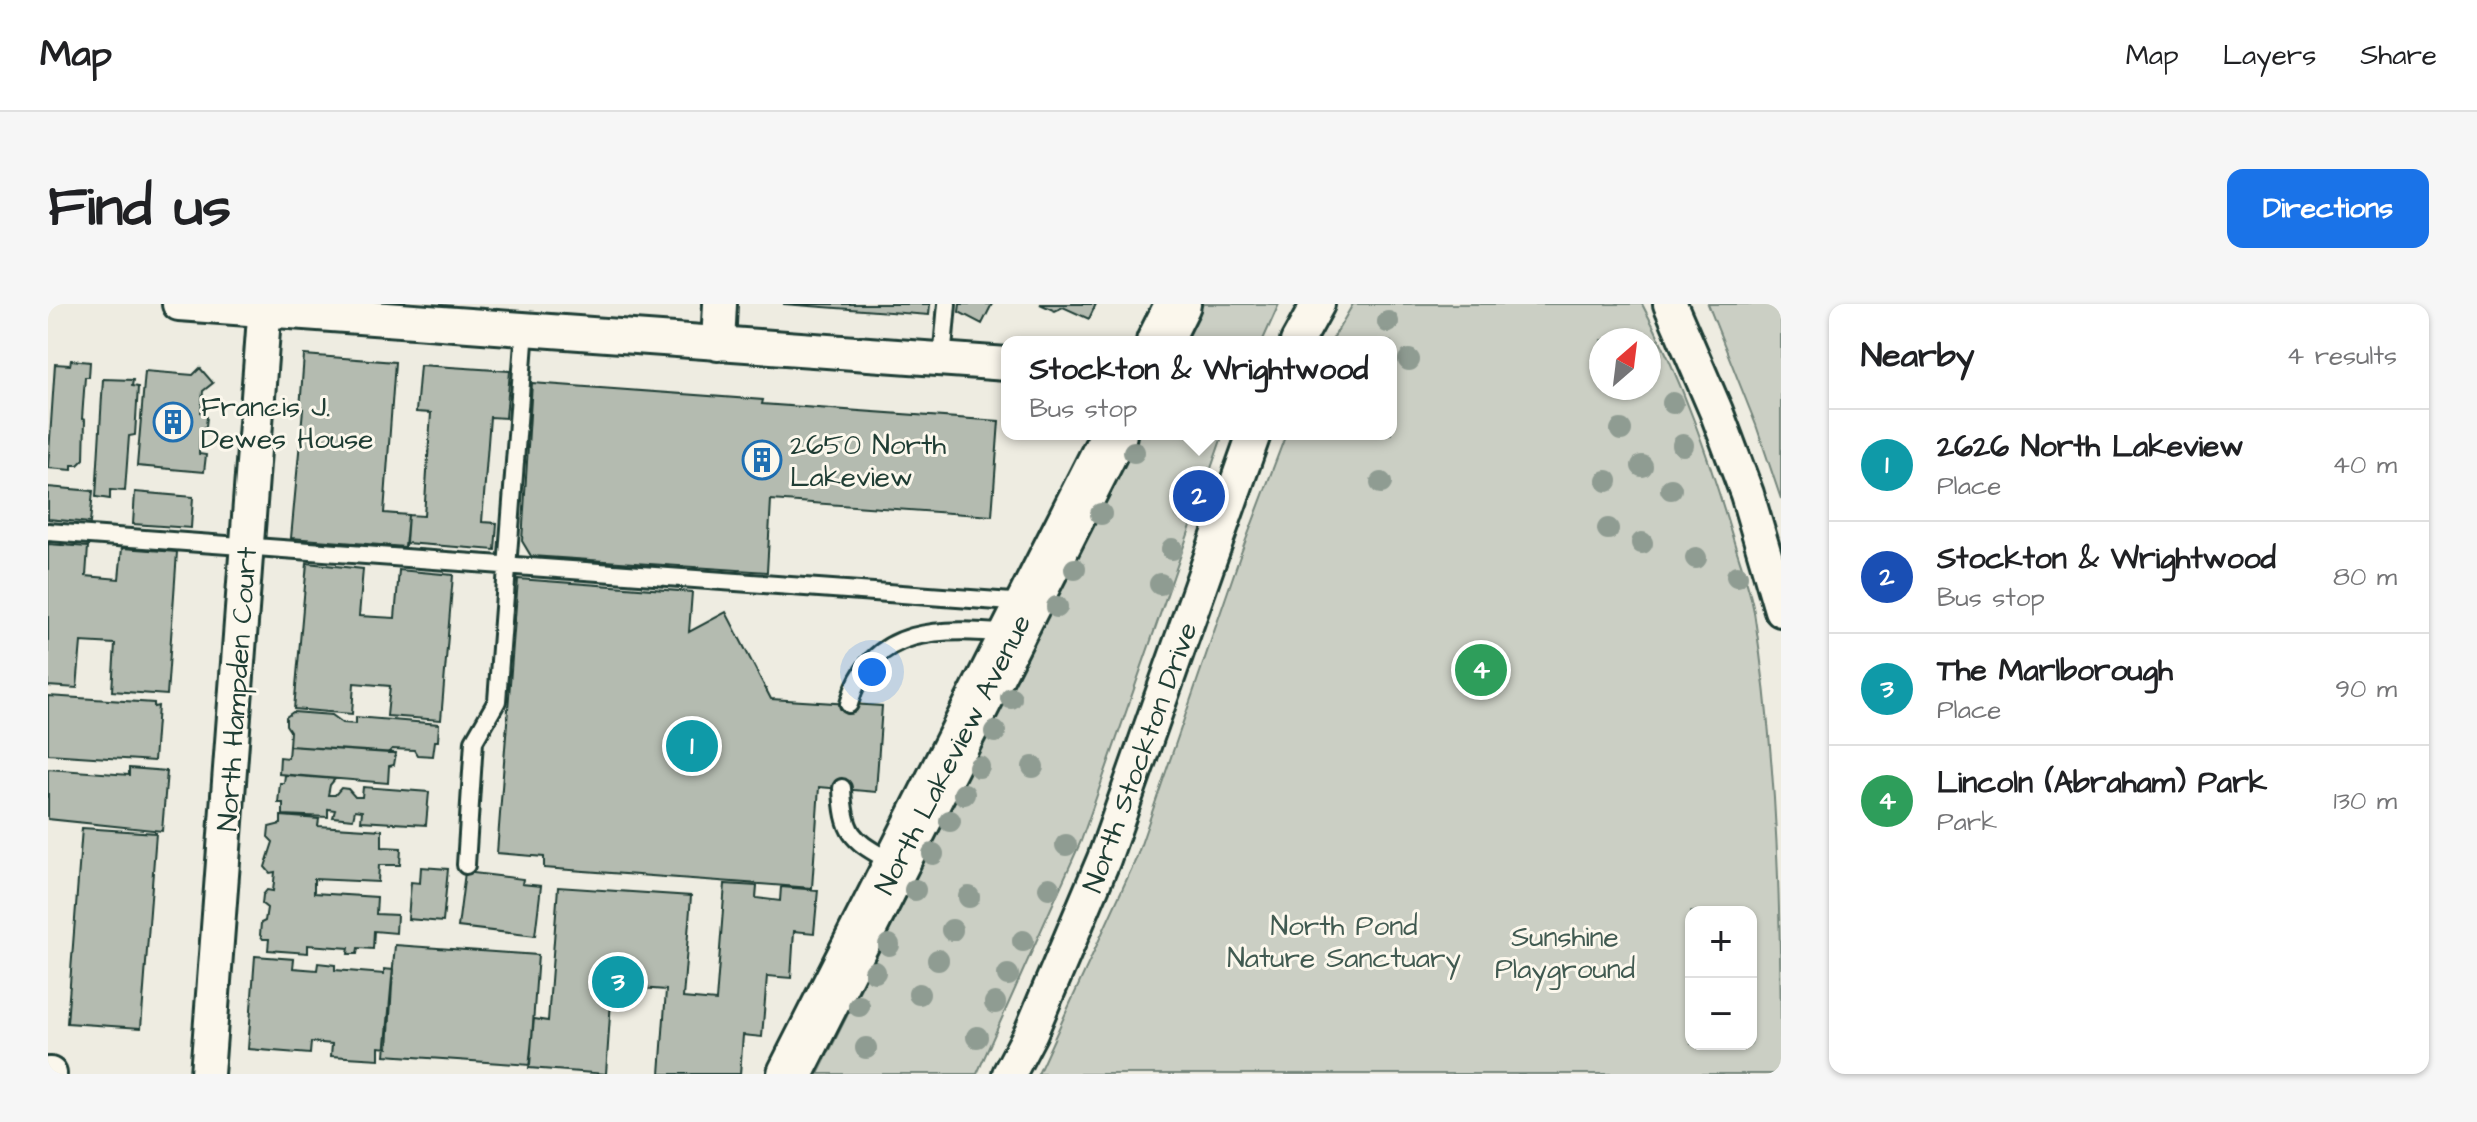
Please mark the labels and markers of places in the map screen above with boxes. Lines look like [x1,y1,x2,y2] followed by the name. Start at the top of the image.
[201,388,373,459] place label: Francis J. Dewes House
[152,401,194,443] building icon: Francis J. Dewes House
[790,426,946,497] place label: 2650 North Lakeview
[741,439,783,481] building icon: 2650 North Lakeview
[1173,466,1225,526] pin: 2
[1455,640,1507,700] pin: 4
[666,716,718,776] pin: 1
[592,952,644,1012] pin: 3

